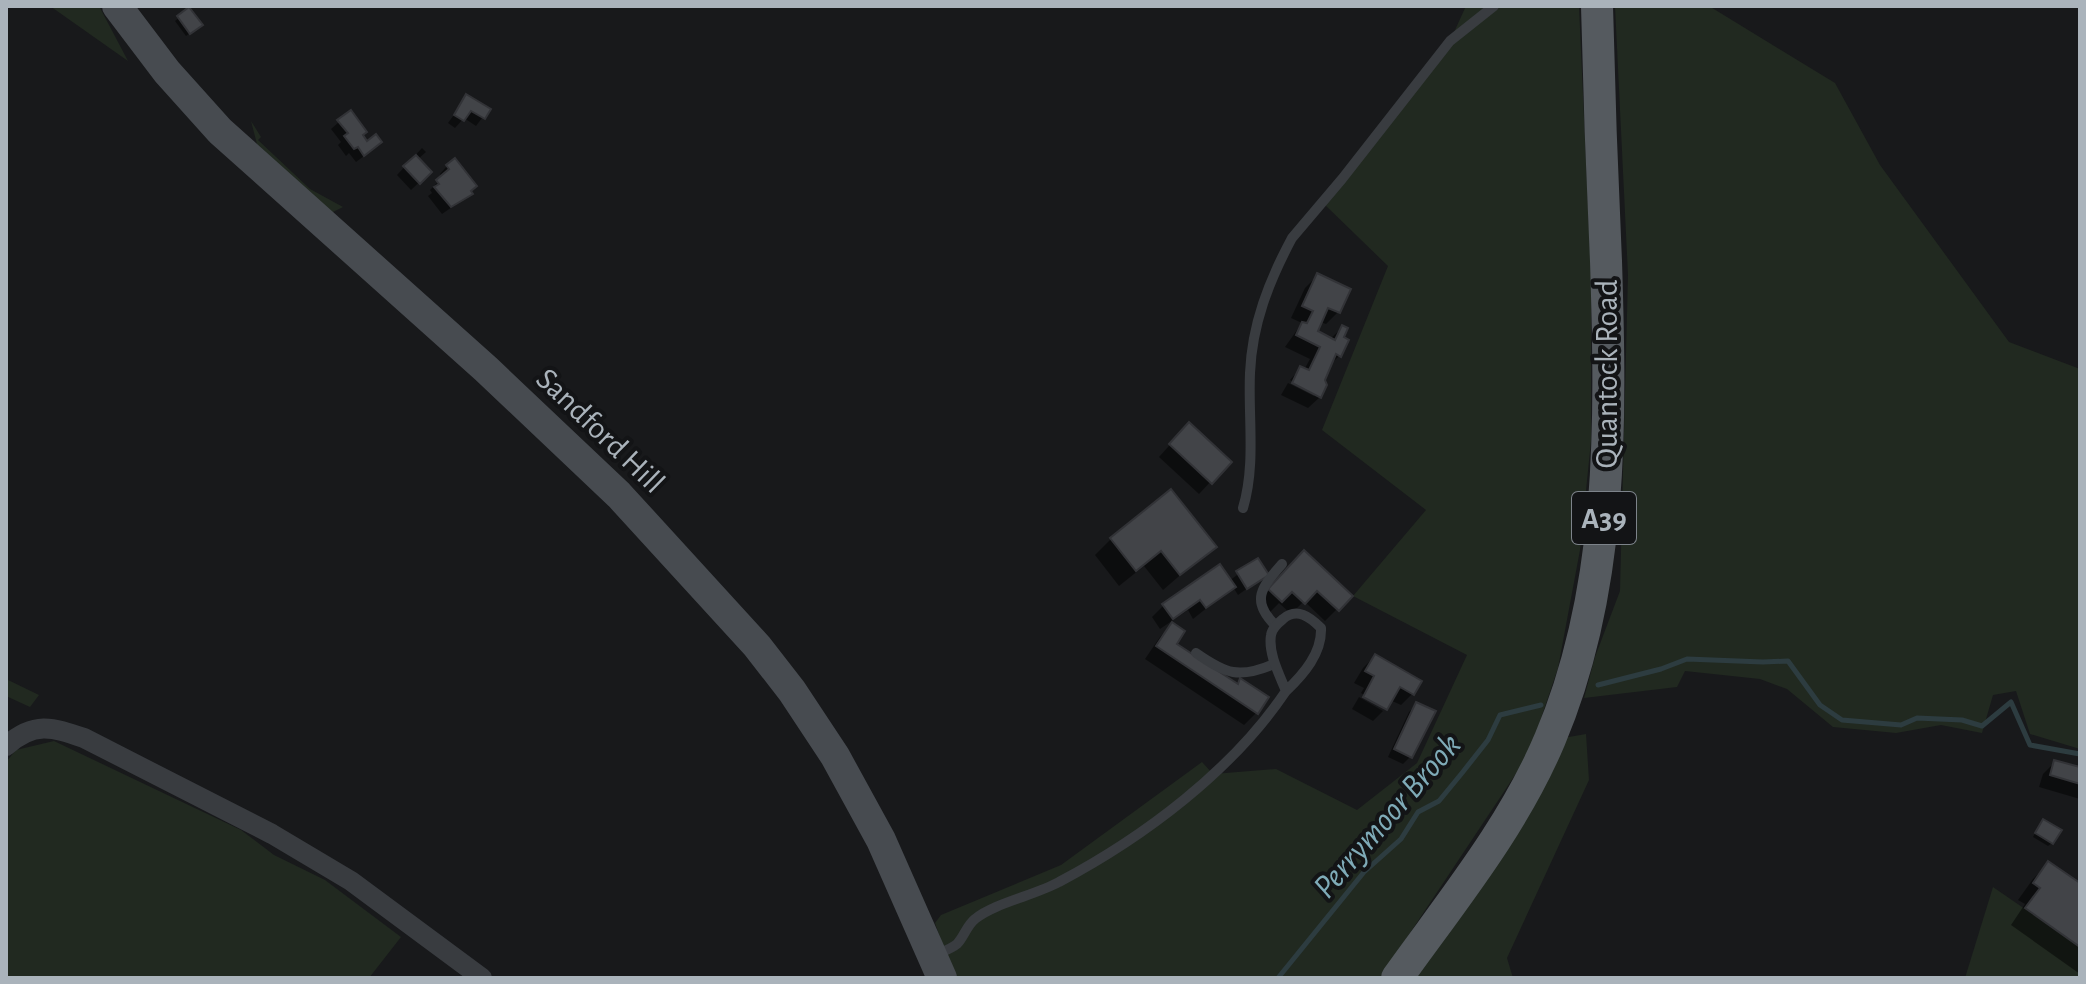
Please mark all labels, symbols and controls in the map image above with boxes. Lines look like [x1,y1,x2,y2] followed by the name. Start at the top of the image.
[1591,279,1623,469] street label: Quantock Road
[530,362,670,499] street label: Sandford Hill
[1572,492,1636,544] road number: A39
[1307,728,1468,905] water label: Perrymoor Brook

